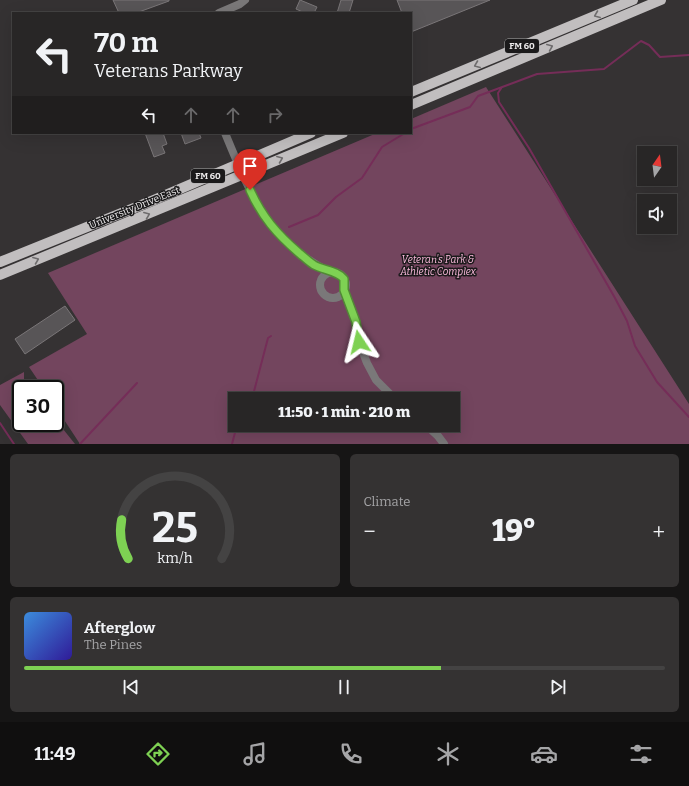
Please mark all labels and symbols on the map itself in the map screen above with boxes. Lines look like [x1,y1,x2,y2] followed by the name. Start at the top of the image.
[594,11,601,19] one-way arrow
[505,39,539,53] road number: FM 60
[546,44,554,52] one-way arrow
[473,60,480,68] one-way arrow
[637,146,677,186] north arrow
[233,149,267,190] pin
[276,156,283,164] one-way arrow
[191,169,225,183] road number: FM 60
[87,184,182,232] street label: University Drive East
[142,212,150,220] one-way arrow
[399,254,476,278] park label: Veteran's Park & Athletic Complex
[33,257,40,265] one-way arrow
[338,321,380,363] position arrow
[12,380,64,432] speed limit sign: 30

